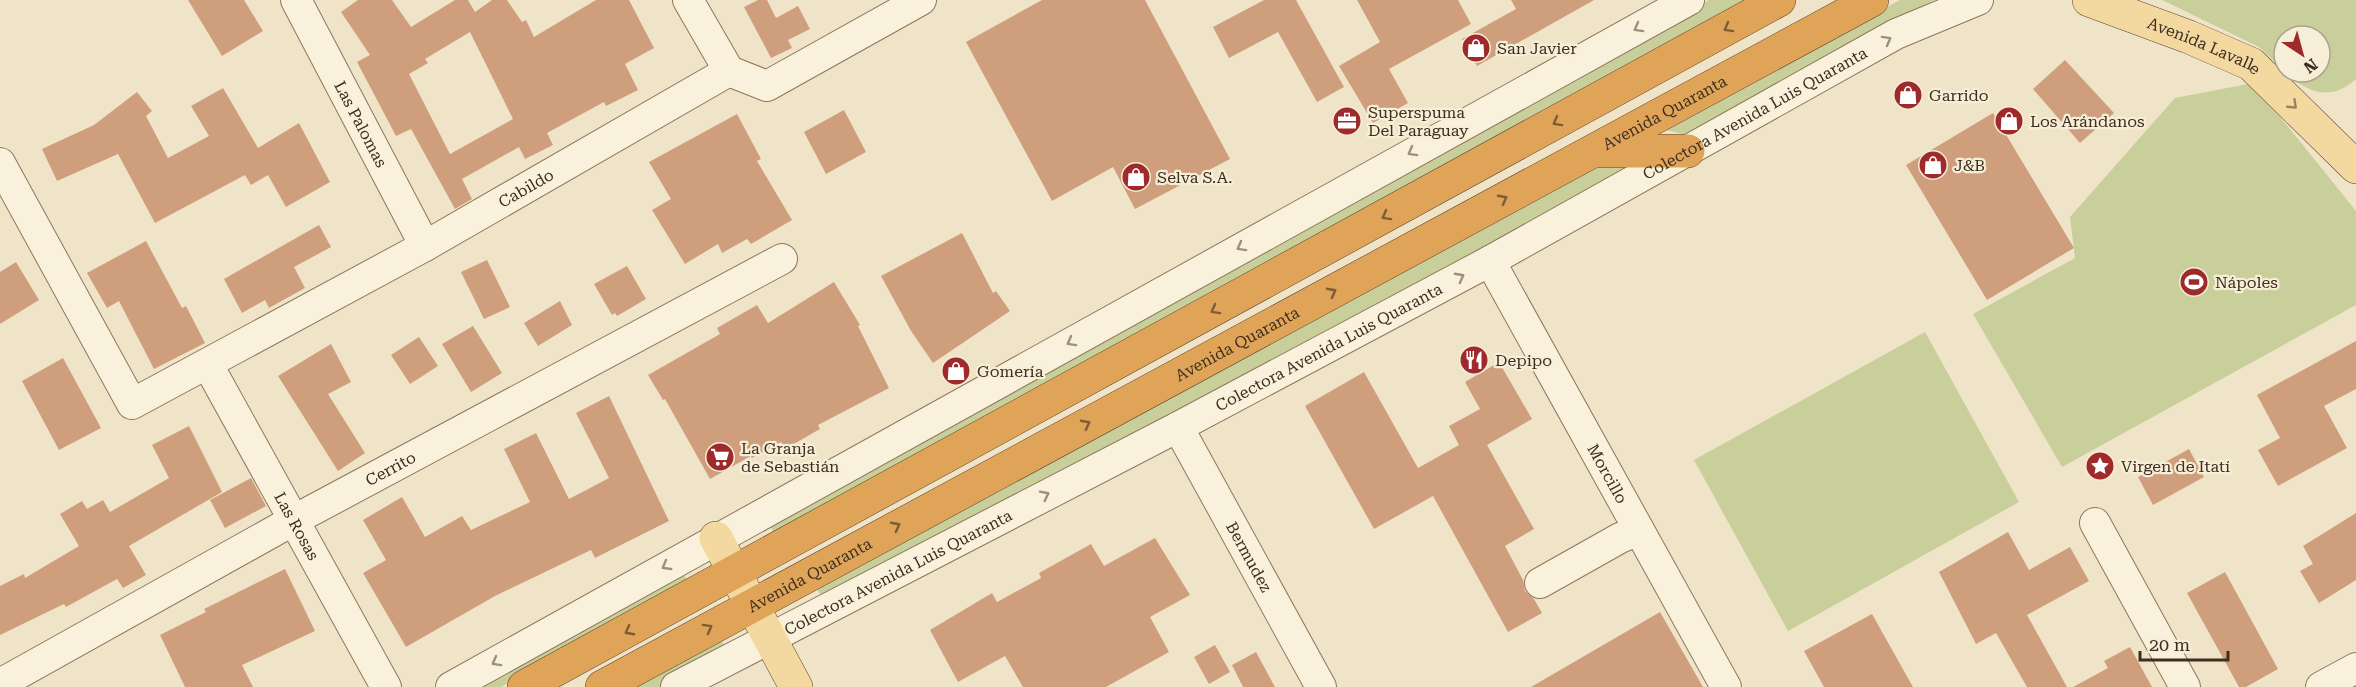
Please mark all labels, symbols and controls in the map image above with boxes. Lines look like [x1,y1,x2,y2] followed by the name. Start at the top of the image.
[2145,13,2265,78] street label: Avenida Lavalle
[1633,21,1644,32] one-way arrow
[1724,21,1734,32] one-way arrow
[2272,24,2332,84] north arrow
[1460,32,1492,64] shop icon: San Javier
[1881,35,1891,47] one-way arrow
[1497,39,1577,58] place label: San Javier
[1639,43,1870,183] street label: Colectora Avenida Luis Quaranta
[2300,54,2321,77] text: N
[1599,71,1730,154] street label: Avenida Quaranta
[331,78,392,171] street label: Las Palomas
[1892,79,1924,111] shop icon: Garrido
[1929,86,1989,105] place label: Garrido
[2285,98,2296,109] one-way arrow
[1368,103,1469,140] place label: Superspuma Del Paraguay
[1331,105,1363,137] office icon: Superspuma Del Paraguay
[1993,105,2025,137] shop icon: Los Arándanos
[2030,112,2145,131] place label: Los Arándanos
[1553,115,1563,126] one-way arrow
[1407,145,1418,156] one-way arrow
[1917,149,1949,181] shop icon: J&B
[1954,156,1985,175] place label: J&B
[1120,161,1152,193] shop icon: Selva S.A.
[495,165,557,211] street label: Cabildo
[1157,168,1232,187] place label: Selva S.A.
[1497,195,1507,206] one-way arrow
[1382,209,1393,220] one-way arrow
[1237,240,1247,251] one-way arrow
[2178,266,2210,298] sports icon: Nápoles
[1453,273,1464,284] one-way arrow
[2215,273,2278,292] place label: Nápoles
[1212,279,1446,415] street label: Colectora Avenida Luis Quaranta
[1325,288,1336,299] one-way arrow
[1172,302,1303,385] street label: Avenida Quaranta
[1211,303,1222,314] one-way arrow
[1066,335,1077,346] one-way arrow
[1458,344,1490,376] restaurant icon: Depipo
[1495,351,1552,370] place label: Depipo
[940,355,972,387] shop icon: Gomería
[977,362,1044,381] place label: Gomería
[1080,420,1090,431] one-way arrow
[741,439,839,476] place label: La Granja de Sebastián
[1584,440,1632,507] street label: Morcillo
[704,441,736,473] supermarket icon: La Granja de Sebastián
[362,447,419,490] street label: Cerrito
[2084,450,2116,482] place icon: Virgen de Itatí
[2121,457,2230,476] place label: Virgen de Itatí
[271,489,324,564] street label: Las Rosas
[1039,491,1050,502] one-way arrow
[781,505,1015,639] street label: Colectora Avenida Luis Quaranta
[1222,518,1276,595] street label: Bermudez
[890,522,900,533] one-way arrow
[744,533,875,616] street label: Avenida Quaranta
[661,559,672,571] one-way arrow
[624,624,635,635] one-way arrow
[702,624,713,636] one-way arrow
[2140,624,2228,662] scale bar
[2149,634,2190,655] text: 20 m
[491,655,502,666] one-way arrow

